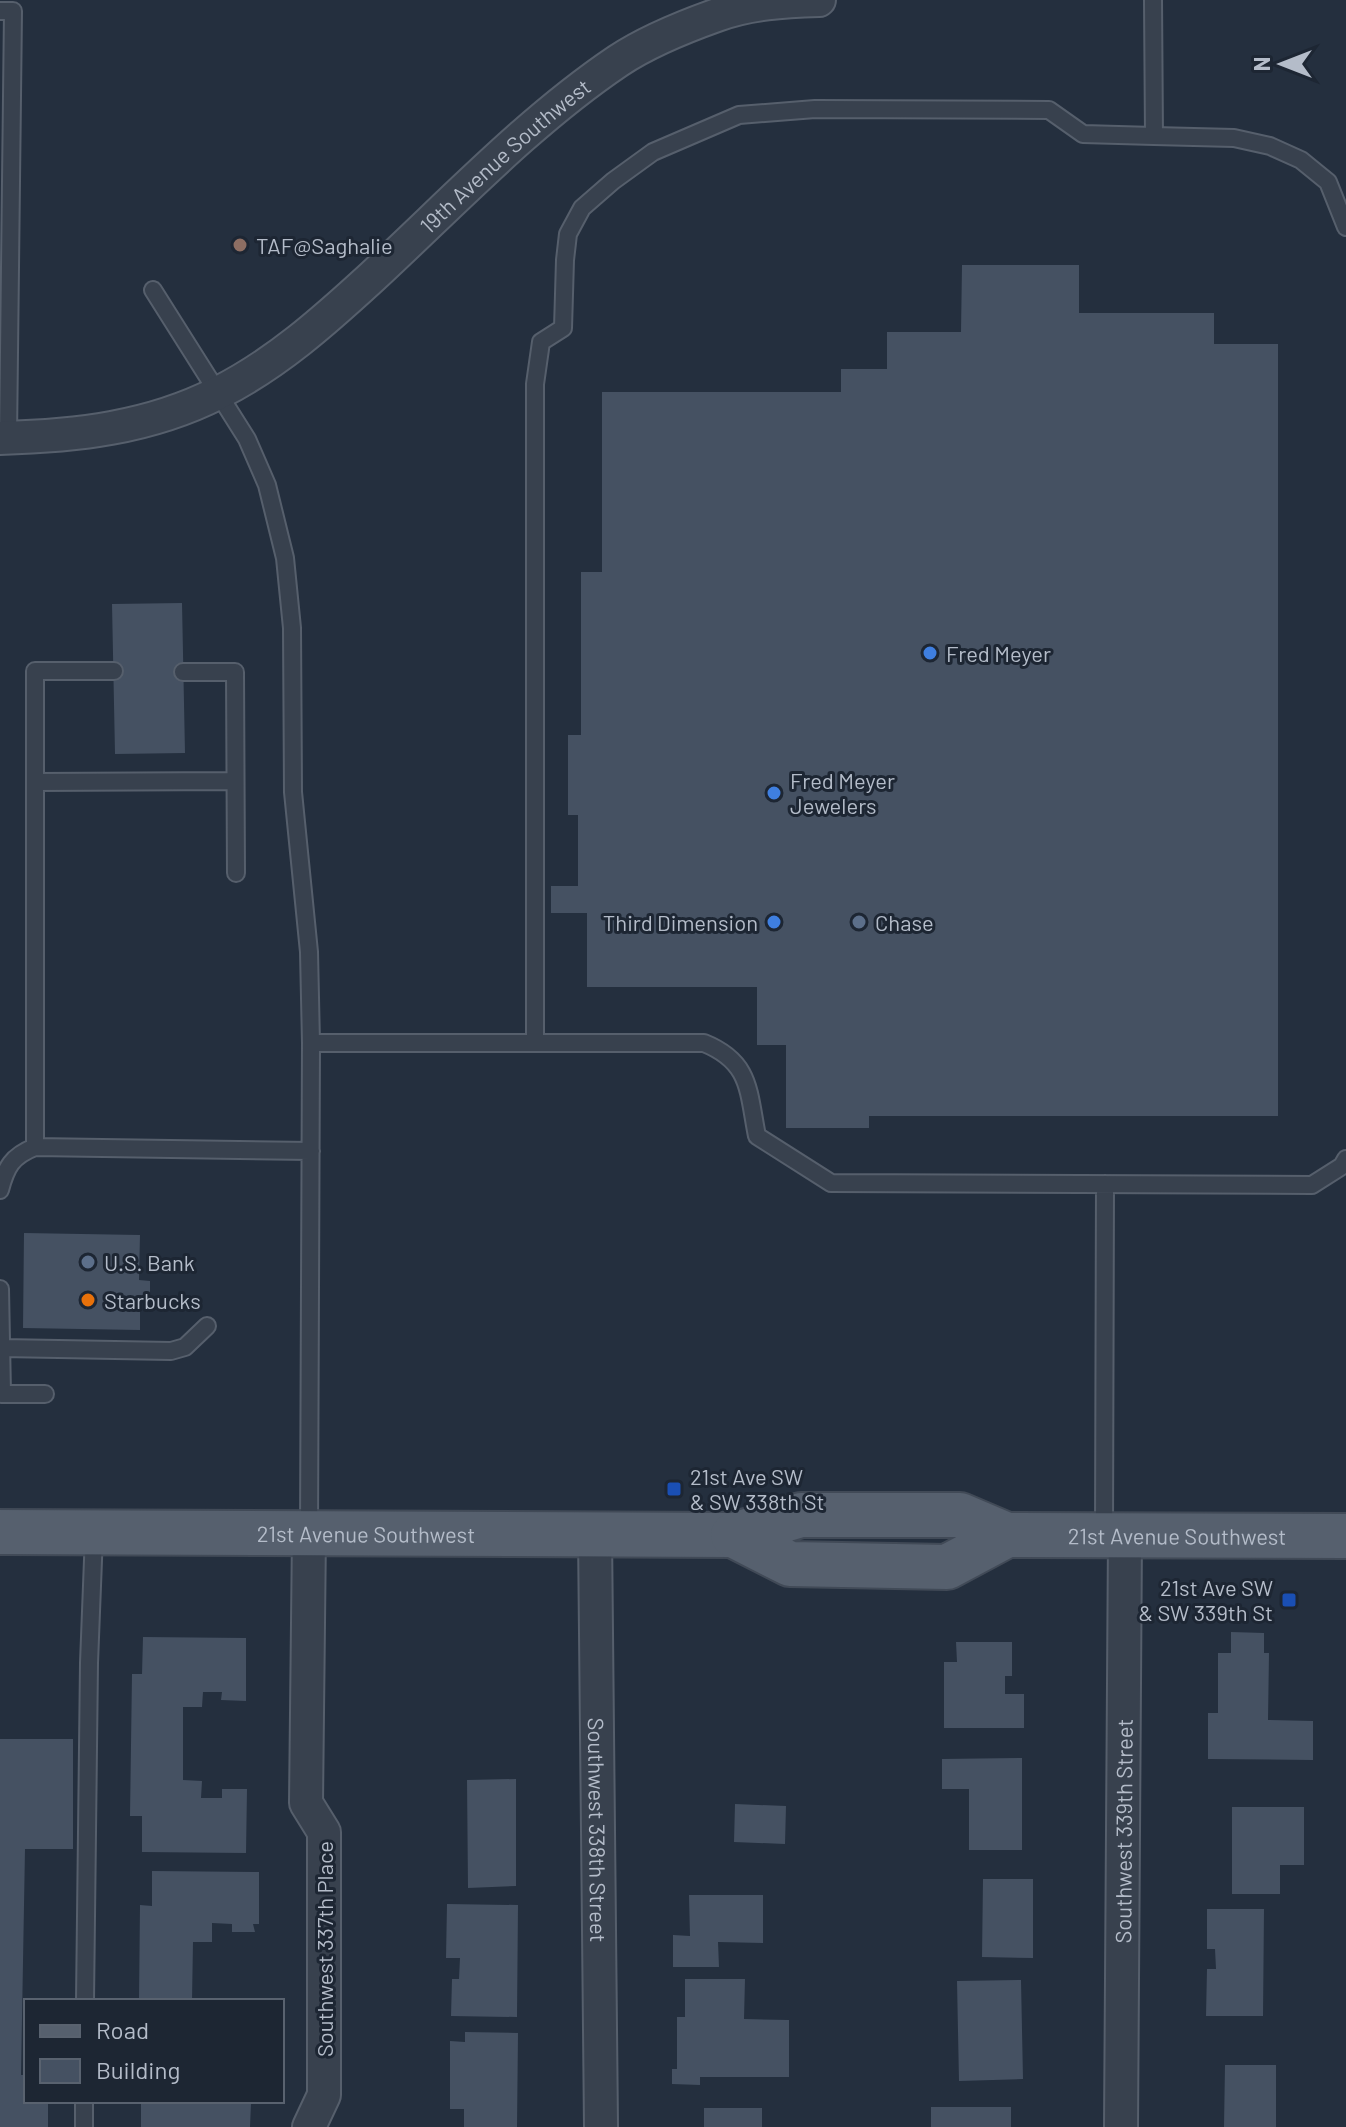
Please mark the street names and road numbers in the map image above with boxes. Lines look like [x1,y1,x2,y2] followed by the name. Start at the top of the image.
[414,73,595,238] street label: 19th Avenue Southwest
[257,1520,475,1547] street label: 21st Avenue Southwest
[1068,1522,1286,1549] street label: 21st Avenue Southwest
[584,1717,612,1943] street label: Southwest 338th Street
[1109,1718,1137,1944] street label: Southwest 339th Street
[311,1841,337,2057] street label: Southwest 337th Place

